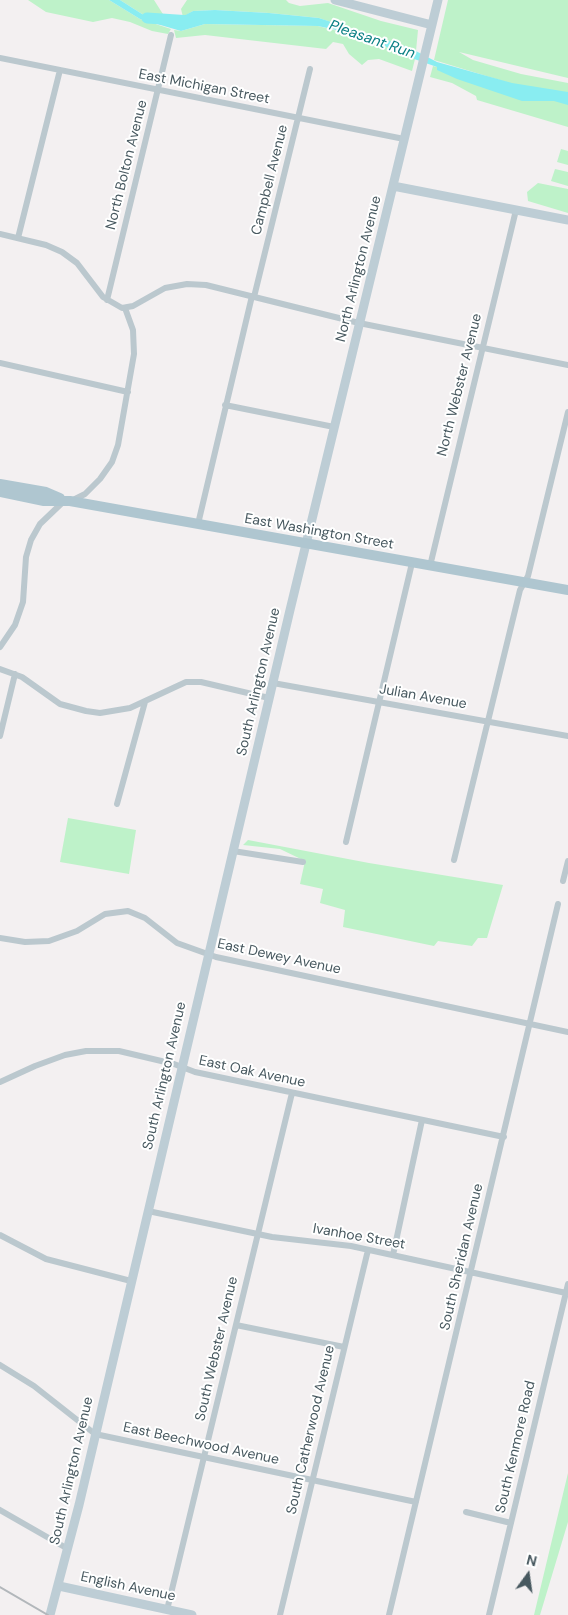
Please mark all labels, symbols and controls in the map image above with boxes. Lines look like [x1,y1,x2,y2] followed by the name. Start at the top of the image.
[327,17,417,63] water label: Pleasant Run
[137,66,271,108] street label: East Michigan Street
[103,98,151,232] street label: North Bolton Avenue
[248,123,292,237] street label: Campbell Avenue
[333,194,385,344] street label: North Arlington Avenue
[434,312,486,458] street label: North Webster Avenue
[243,511,395,553] street label: East Washington Street
[234,606,284,758] street label: South Arlington Avenue
[378,681,468,713] street label: Julian Avenue
[216,936,342,978] street label: East Dewey Avenue
[140,1000,190,1152] street label: South Arlington Avenue
[197,1053,307,1091] street label: East Oak Avenue
[437,1182,487,1332] street label: South Sheridan Avenue
[311,1221,407,1253] street label: Ivanhoe Street
[192,1275,242,1423] street label: South Webster Avenue
[283,1344,339,1516] street label: South Catherwood Avenue
[493,1379,539,1515] street label: South Kenmore Road
[47,1395,97,1547] street label: South Arlington Avenue
[122,1419,280,1469] street label: East Beechwood Avenue
[503,1550,553,1600] north arrow
[524,1550,539,1570] text: N
[79,1569,177,1605] street label: English Avenue

